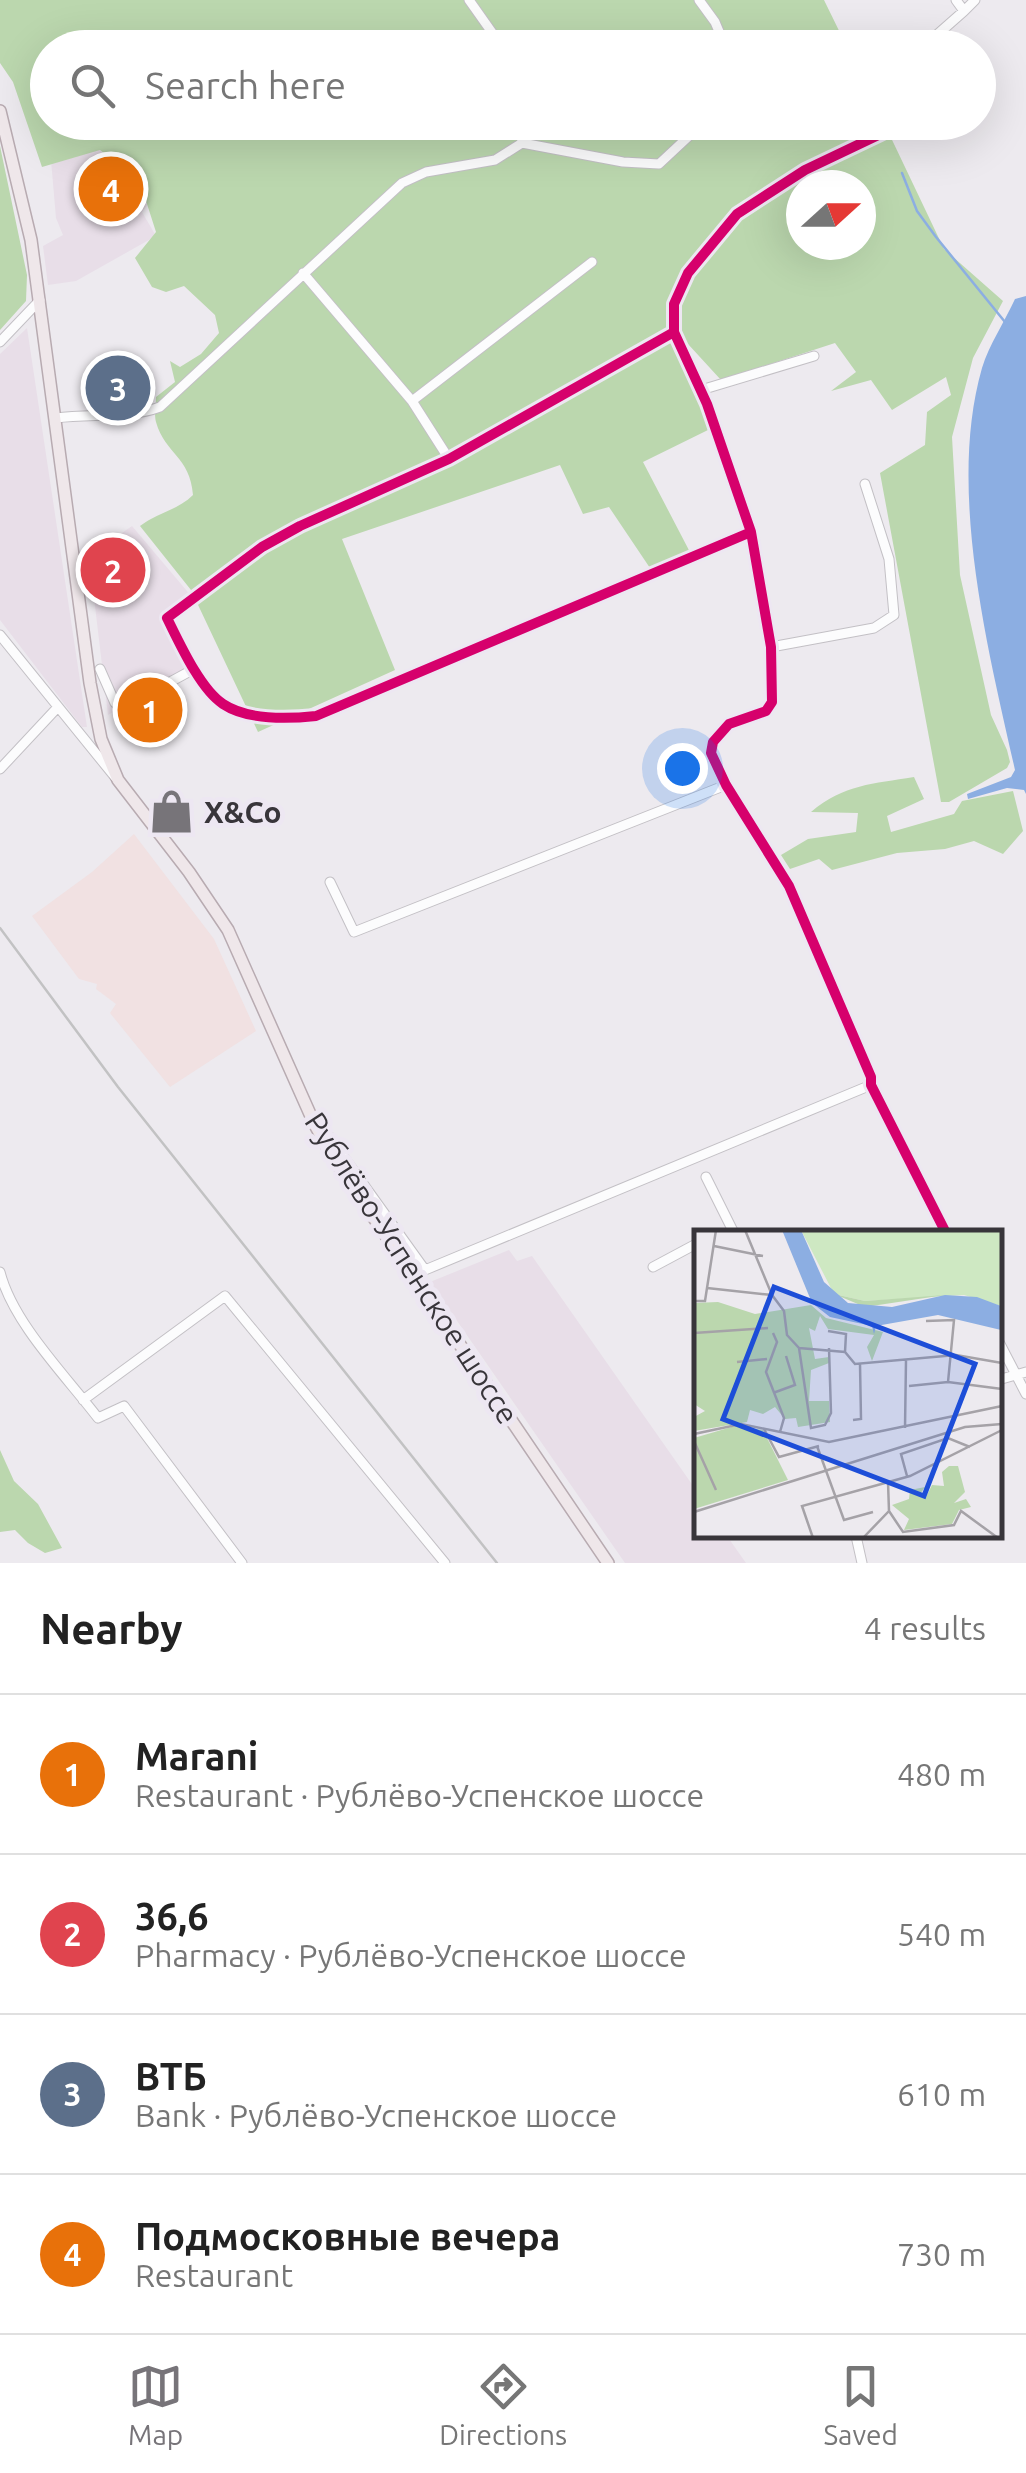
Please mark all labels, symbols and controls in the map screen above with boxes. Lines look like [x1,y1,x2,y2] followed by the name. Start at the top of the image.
[30,30,996,140] search box
[65,58,120,113] icon: search
[145,64,346,106] text: Search here
[78,152,144,226] pin: 4
[786,170,876,260] north arrow
[86,350,150,426] pin: 3
[80,532,146,608] pin: 2
[118,672,182,748] pin: 1
[657,743,708,794] your location
[147,788,195,836] shop icon: X&Co
[204,795,282,829] place label: X&Co
[299,1106,525,1430] street label: Рублёво-Успенское шоссе
[694,1230,1001,1538] inset map
[40,1605,183,1652] text: Nearby
[864,1610,986,1646] text: 4 results
[135,1735,258,1777] text: Marani
[63,1756,82,1792] text: 1
[897,1756,986,1792] text: 480 m
[135,1777,704,1813] text: Restaurant · Рублёво-Успенское шоссе
[135,1895,209,1937] text: 36,6
[63,1916,82,1952] text: 2
[897,1916,986,1952] text: 540 m
[135,1937,687,1973] text: Pharmacy · Рублёво-Успенское шоссе
[135,2055,207,2097] text: ВТБ
[63,2076,82,2112] text: 3
[897,2076,986,2112] text: 610 m
[135,2097,617,2133] text: Bank · Рублёво-Успенское шоссе
[135,2215,560,2257] text: Подмосковные вечера
[63,2236,82,2272] text: 4
[897,2236,986,2272] text: 730 m
[135,2257,293,2293] text: Restaurant
[128,2359,183,2450] tab: Map
[439,2359,567,2450] tab: Directions
[823,2359,898,2450] tab: Saved

